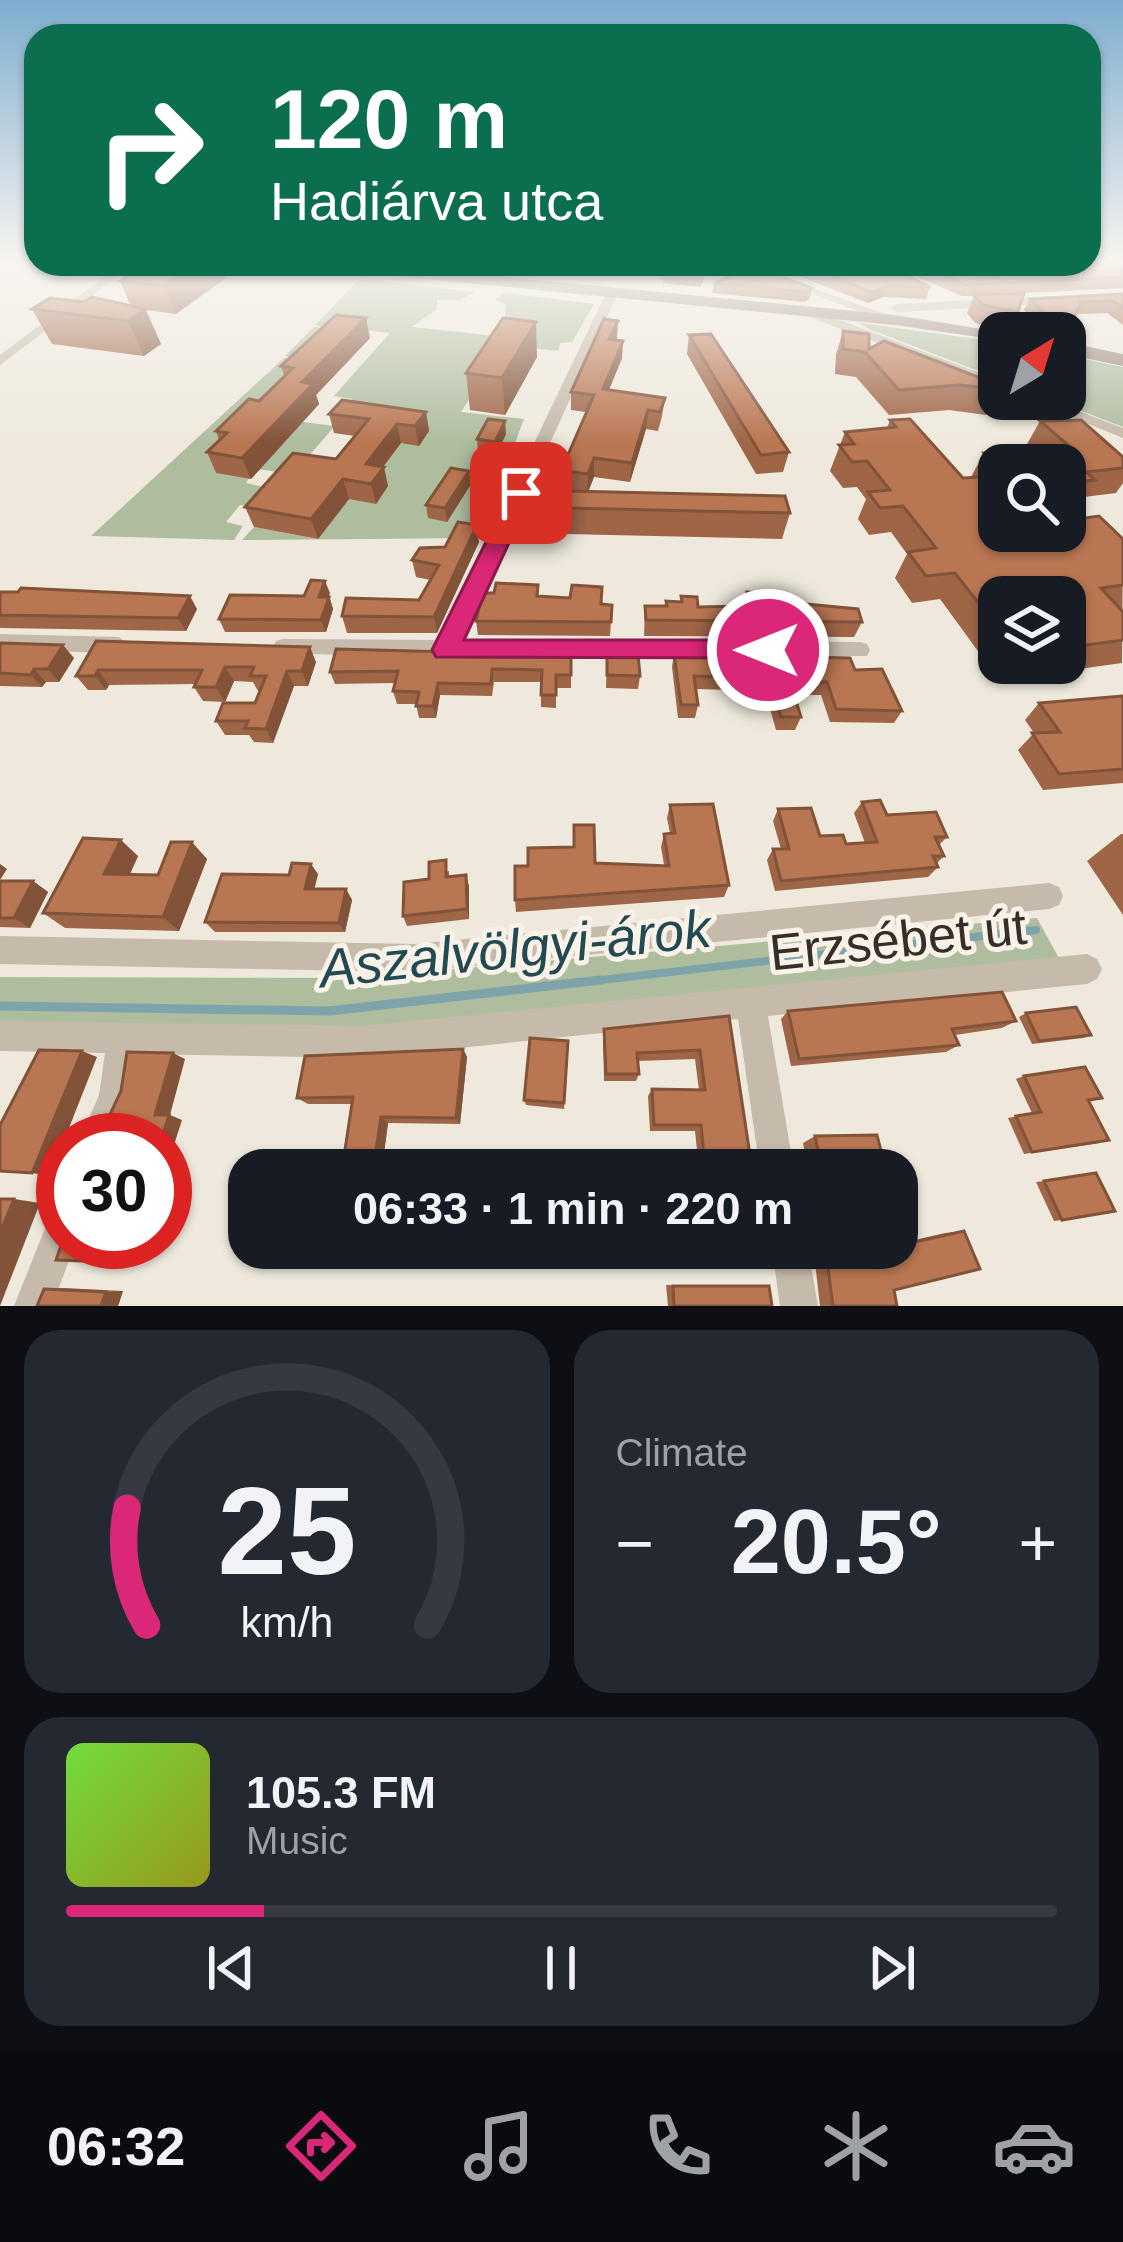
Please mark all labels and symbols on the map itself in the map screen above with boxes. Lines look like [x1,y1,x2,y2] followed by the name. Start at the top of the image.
[978,312,1086,420] north arrow
[470,442,572,544] pin
[705,587,831,713] position arrow
[313,897,717,999] water label: Aszalvölgyi-árok
[767,898,1029,981] street label: Erzsébet út
[36,1113,192,1269] speed limit sign: 30

